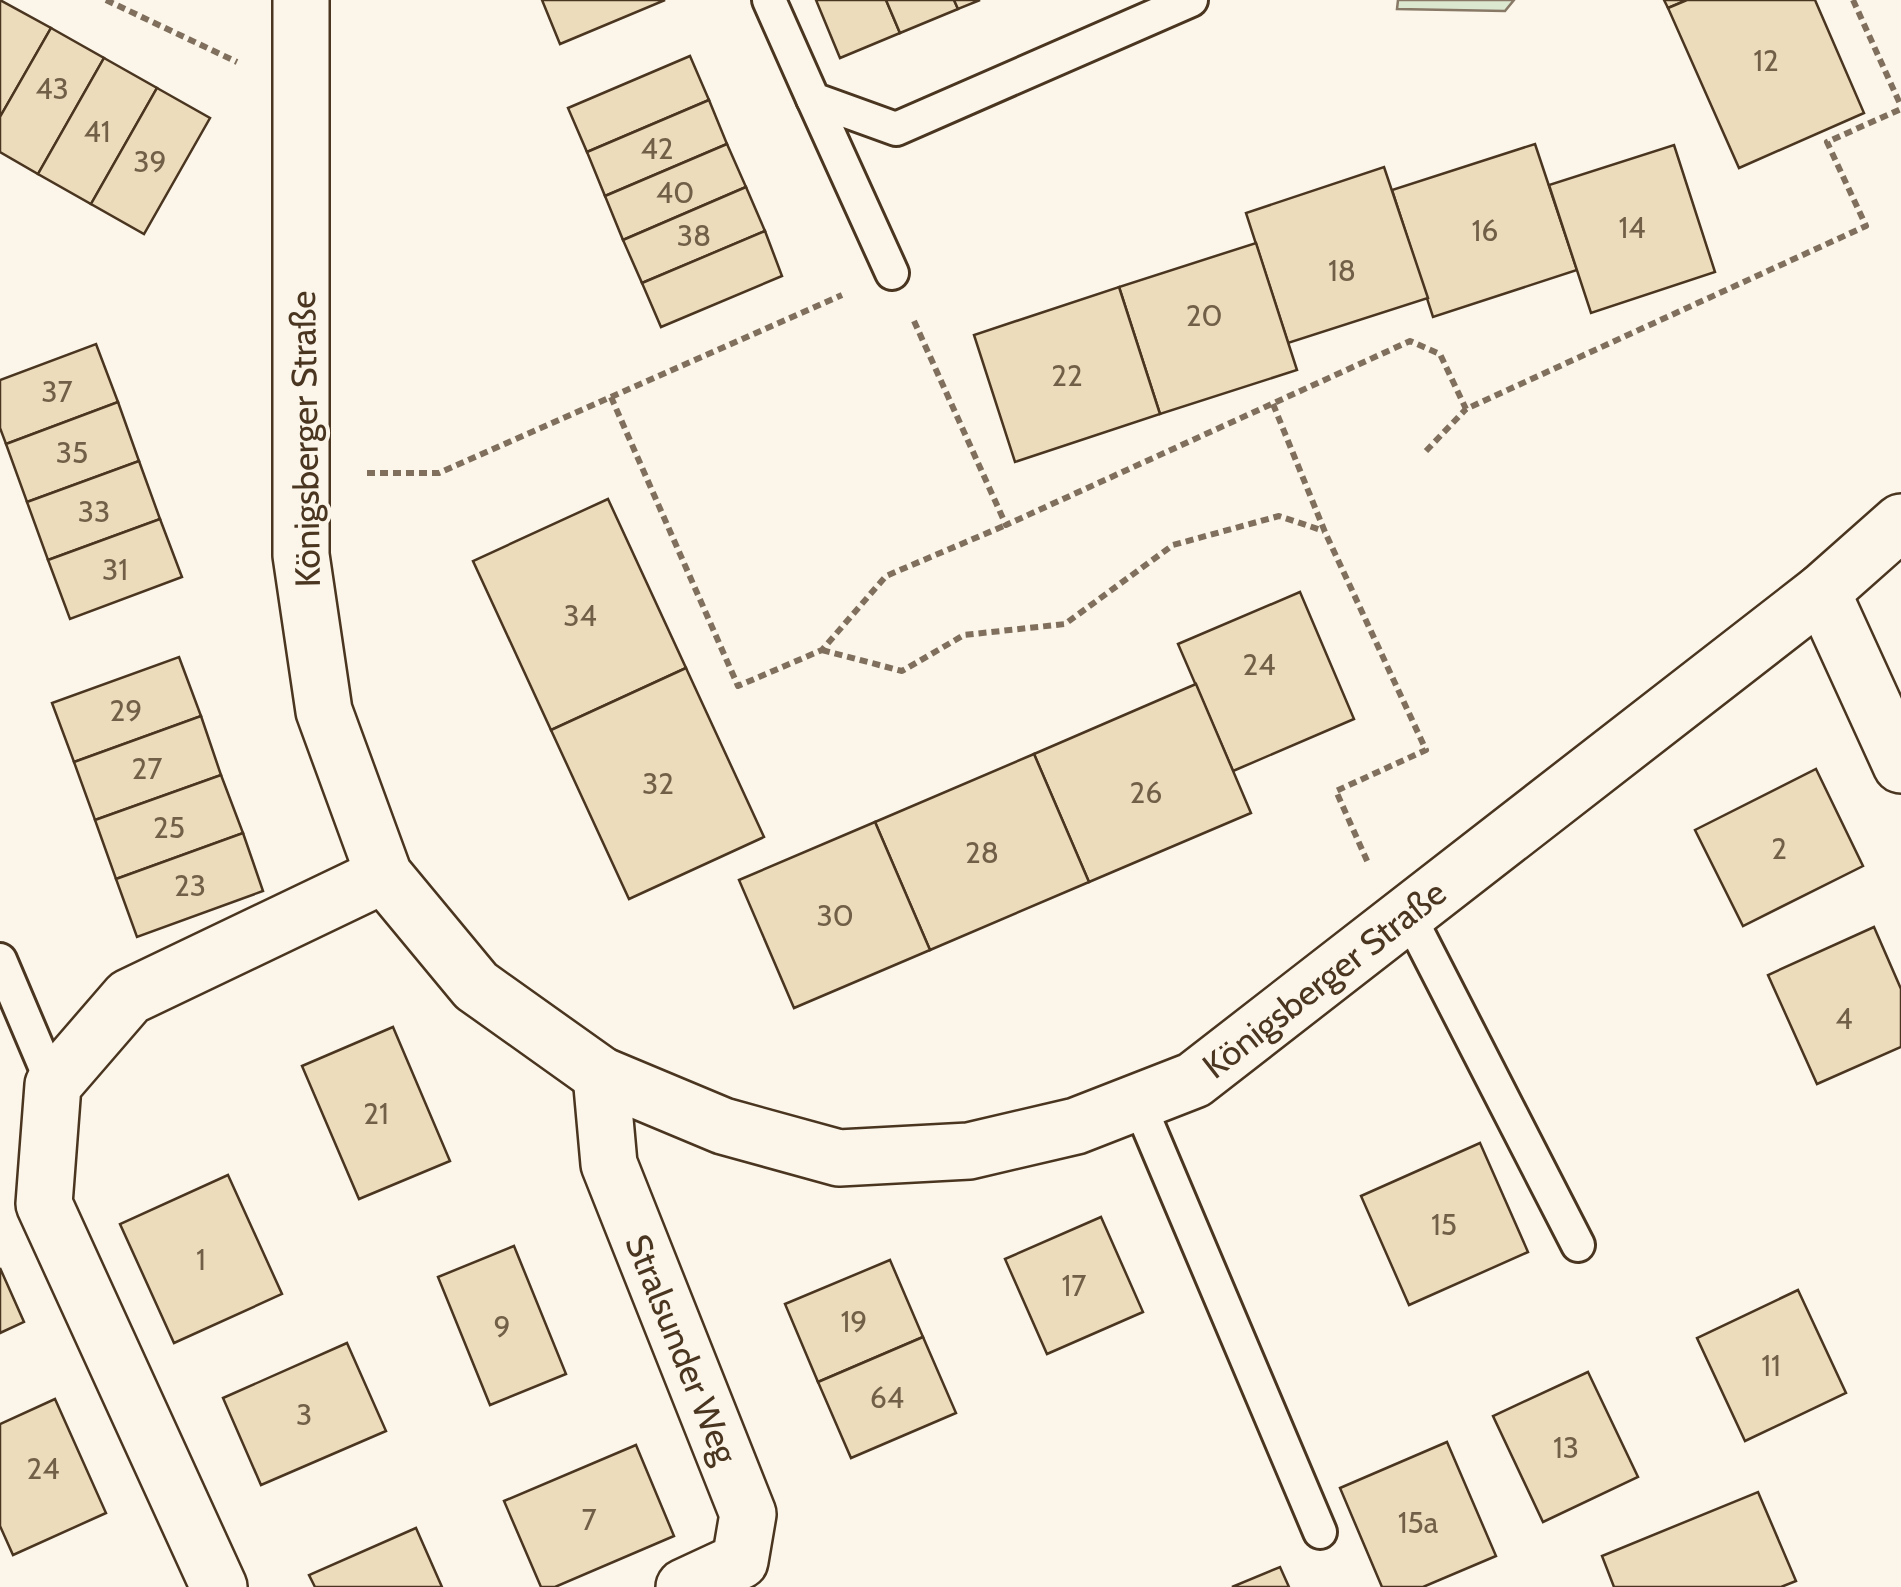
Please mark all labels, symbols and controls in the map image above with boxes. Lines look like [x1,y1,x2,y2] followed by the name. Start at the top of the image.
[1753,42,1779,79] house number: 12
[35,70,69,107] house number: 43
[83,113,111,150] house number: 41
[640,130,674,167] house number: 42
[133,143,167,180] house number: 39
[656,174,694,211] house number: 40
[1618,209,1646,246] house number: 14
[1472,212,1498,249] house number: 16
[677,217,711,254] house number: 38
[1328,252,1356,289] house number: 18
[281,290,329,588] street label: Königsberger Straße
[1186,297,1222,334] house number: 20
[1051,357,1083,394] house number: 22
[41,373,73,410] house number: 37
[56,434,88,471] house number: 35
[78,493,110,530] house number: 33
[102,551,128,588] house number: 31
[563,597,597,634] house number: 34
[1242,646,1276,683] house number: 24
[110,692,142,729] house number: 29
[132,750,162,787] house number: 27
[642,765,674,802] house number: 32
[1130,774,1162,811] house number: 26
[153,809,185,846] house number: 25
[1771,830,1787,867] house number: 2
[965,834,999,871] house number: 28
[174,867,206,904] house number: 23
[1194,871,1454,1087] street label: Königsberger Straße
[816,897,854,934] house number: 30
[1835,1000,1853,1037] house number: 4
[363,1095,389,1132] house number: 21
[1431,1206,1457,1243] house number: 15
[616,1228,748,1470] street label: Stralsunder Weg
[196,1241,206,1278] house number: 1
[1062,1267,1086,1304] house number: 17
[841,1303,867,1340] house number: 19
[493,1308,511,1345] house number: 9
[1761,1347,1781,1384] house number: 11
[870,1379,904,1416] house number: 64
[296,1396,312,1433] house number: 3
[1553,1429,1579,1466] house number: 13
[26,1450,60,1487] house number: 24
[581,1501,597,1538] house number: 7
[1398,1504,1439,1541] house number: 15a

